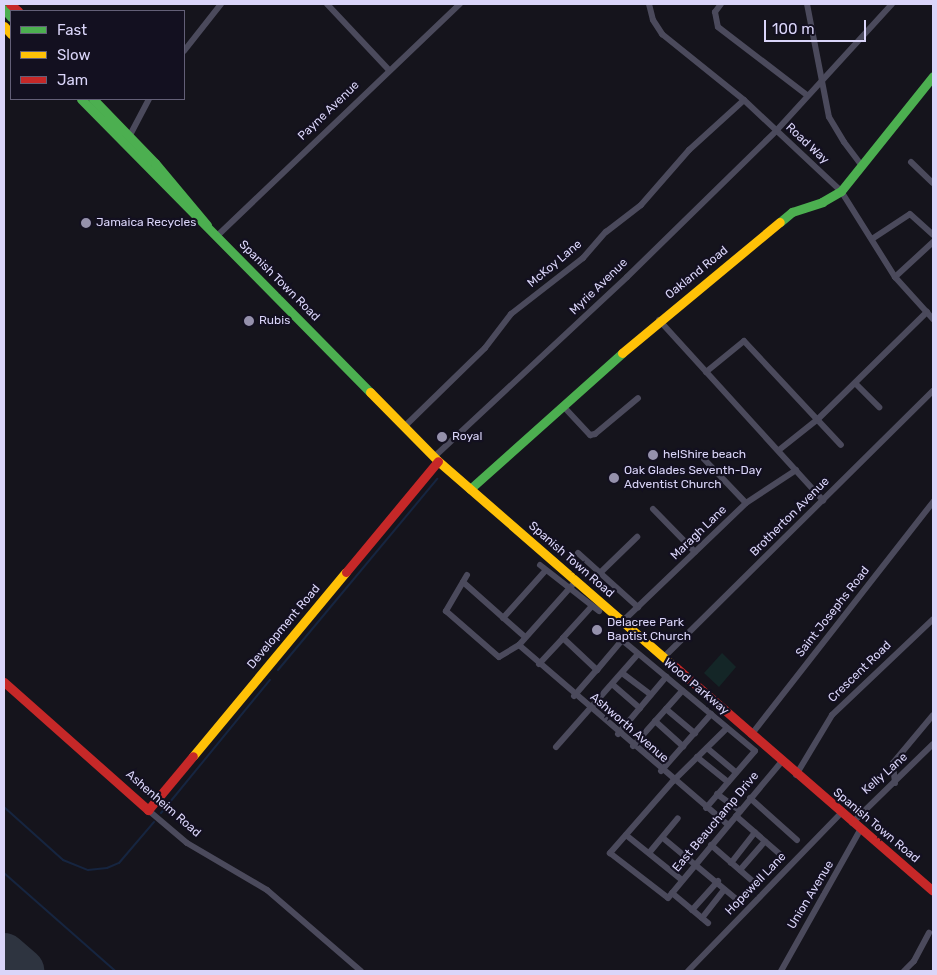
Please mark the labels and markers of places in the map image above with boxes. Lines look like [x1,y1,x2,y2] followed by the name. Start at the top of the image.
[96,216,196,230] place label: Jamaica Recycles
[80,217,92,229] marker: Jamaica Recycles
[259,314,290,328] place label: Rubis
[243,315,255,327] marker: Rubis
[452,430,482,444] place label: Royal
[436,431,448,443] marker: Royal
[663,448,746,462] place label: helShire beach
[647,449,659,461] marker: helShire beach
[624,464,762,492] place label: Oak Glades Seventh-Day Adventist Church
[608,472,620,484] marker: Oak Glades Seventh-Day Adventist Church
[607,616,691,644] place label: Delacree Park Baptist Church
[591,624,603,636] marker: Delacree Park Baptist Church

